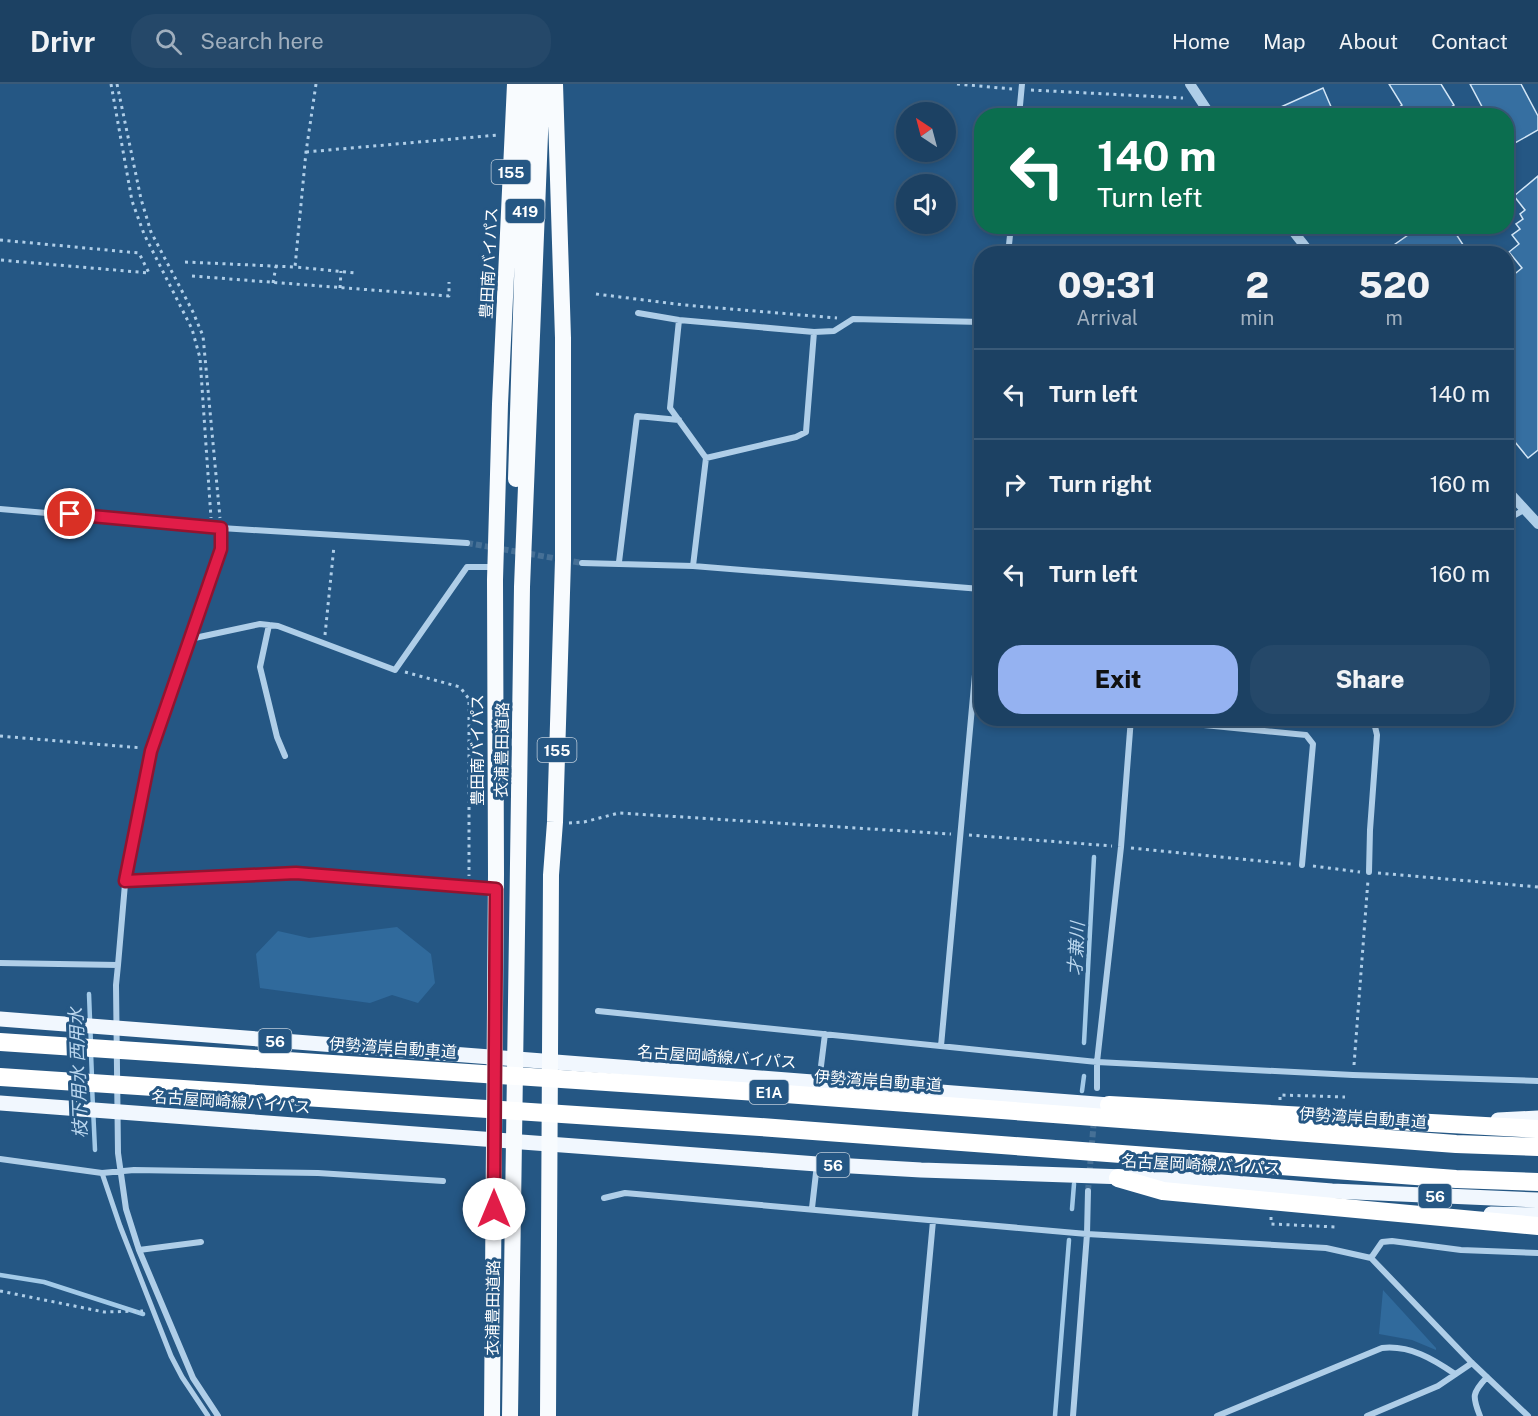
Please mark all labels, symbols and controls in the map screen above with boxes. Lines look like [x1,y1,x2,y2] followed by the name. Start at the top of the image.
[131,14,551,68] search box
[30,25,95,58] text: Drivr
[152,25,185,58] icon: search
[200,28,324,54] text: Search here
[1172,29,1230,54] text: Home
[1263,29,1306,54] text: Map
[1339,29,1398,54] text: About
[1431,29,1508,54] text: Contact
[896,102,956,162] north arrow
[896,102,956,234] map controls
[1097,131,1217,180] text: 140 m
[998,132,1076,210] icon: left
[492,160,530,184] road number: 155
[896,174,956,234] button: sound
[1097,181,1203,213] text: Turn left
[506,199,544,223] road number: 419
[477,207,501,319] street label: 豊田南バイパス
[1058,264,1157,306] text: 09:31
[1246,264,1269,306] text: 2
[1358,264,1430,306] text: 520
[1076,306,1138,330] text: Arrival
[1240,306,1274,330] text: min
[1385,306,1403,330] text: m
[998,378,1031,411] icon: left
[1049,381,1138,407] text: Turn left
[1429,381,1490,407] text: 140 m
[998,468,1031,501] icon: right
[1049,471,1152,497] text: Turn right
[1430,471,1490,497] text: 160 m
[44,488,95,539] pin
[53,497,86,530] icon: arrive
[998,558,1031,591] icon: left
[1049,561,1138,587] text: Turn left
[1430,561,1490,587] text: 160 m
[998,645,1238,714] button: Exit
[1250,645,1490,714] button: Share
[468,694,487,806] street label: 豊田南バイパス
[492,702,512,798] street label: 衣浦豊田道路
[538,738,576,762] road number: 155
[1064,919,1088,977] water label: 才兼川
[65,1005,91,1139] water label: 枝下用水 西用水
[258,1029,292,1053] road number: 56
[328,1034,458,1062] street label: 伊勢湾岸自動車道
[637,1042,797,1072] street label: 名古屋岡崎線バイパス
[813,1067,943,1095] street label: 伊勢湾岸自動車道
[750,1080,788,1104] road number: E1A
[151,1087,311,1117] street label: 名古屋岡崎線バイパス
[1298,1104,1428,1132] street label: 伊勢湾岸自動車道
[1121,1151,1281,1179] street label: 名古屋岡崎線バイパス
[816,1153,850,1177] road number: 56
[462,1177,526,1241] position arrow
[1418,1184,1452,1208] road number: 56
[483,1260,503,1356] street label: 衣浦豊田道路

